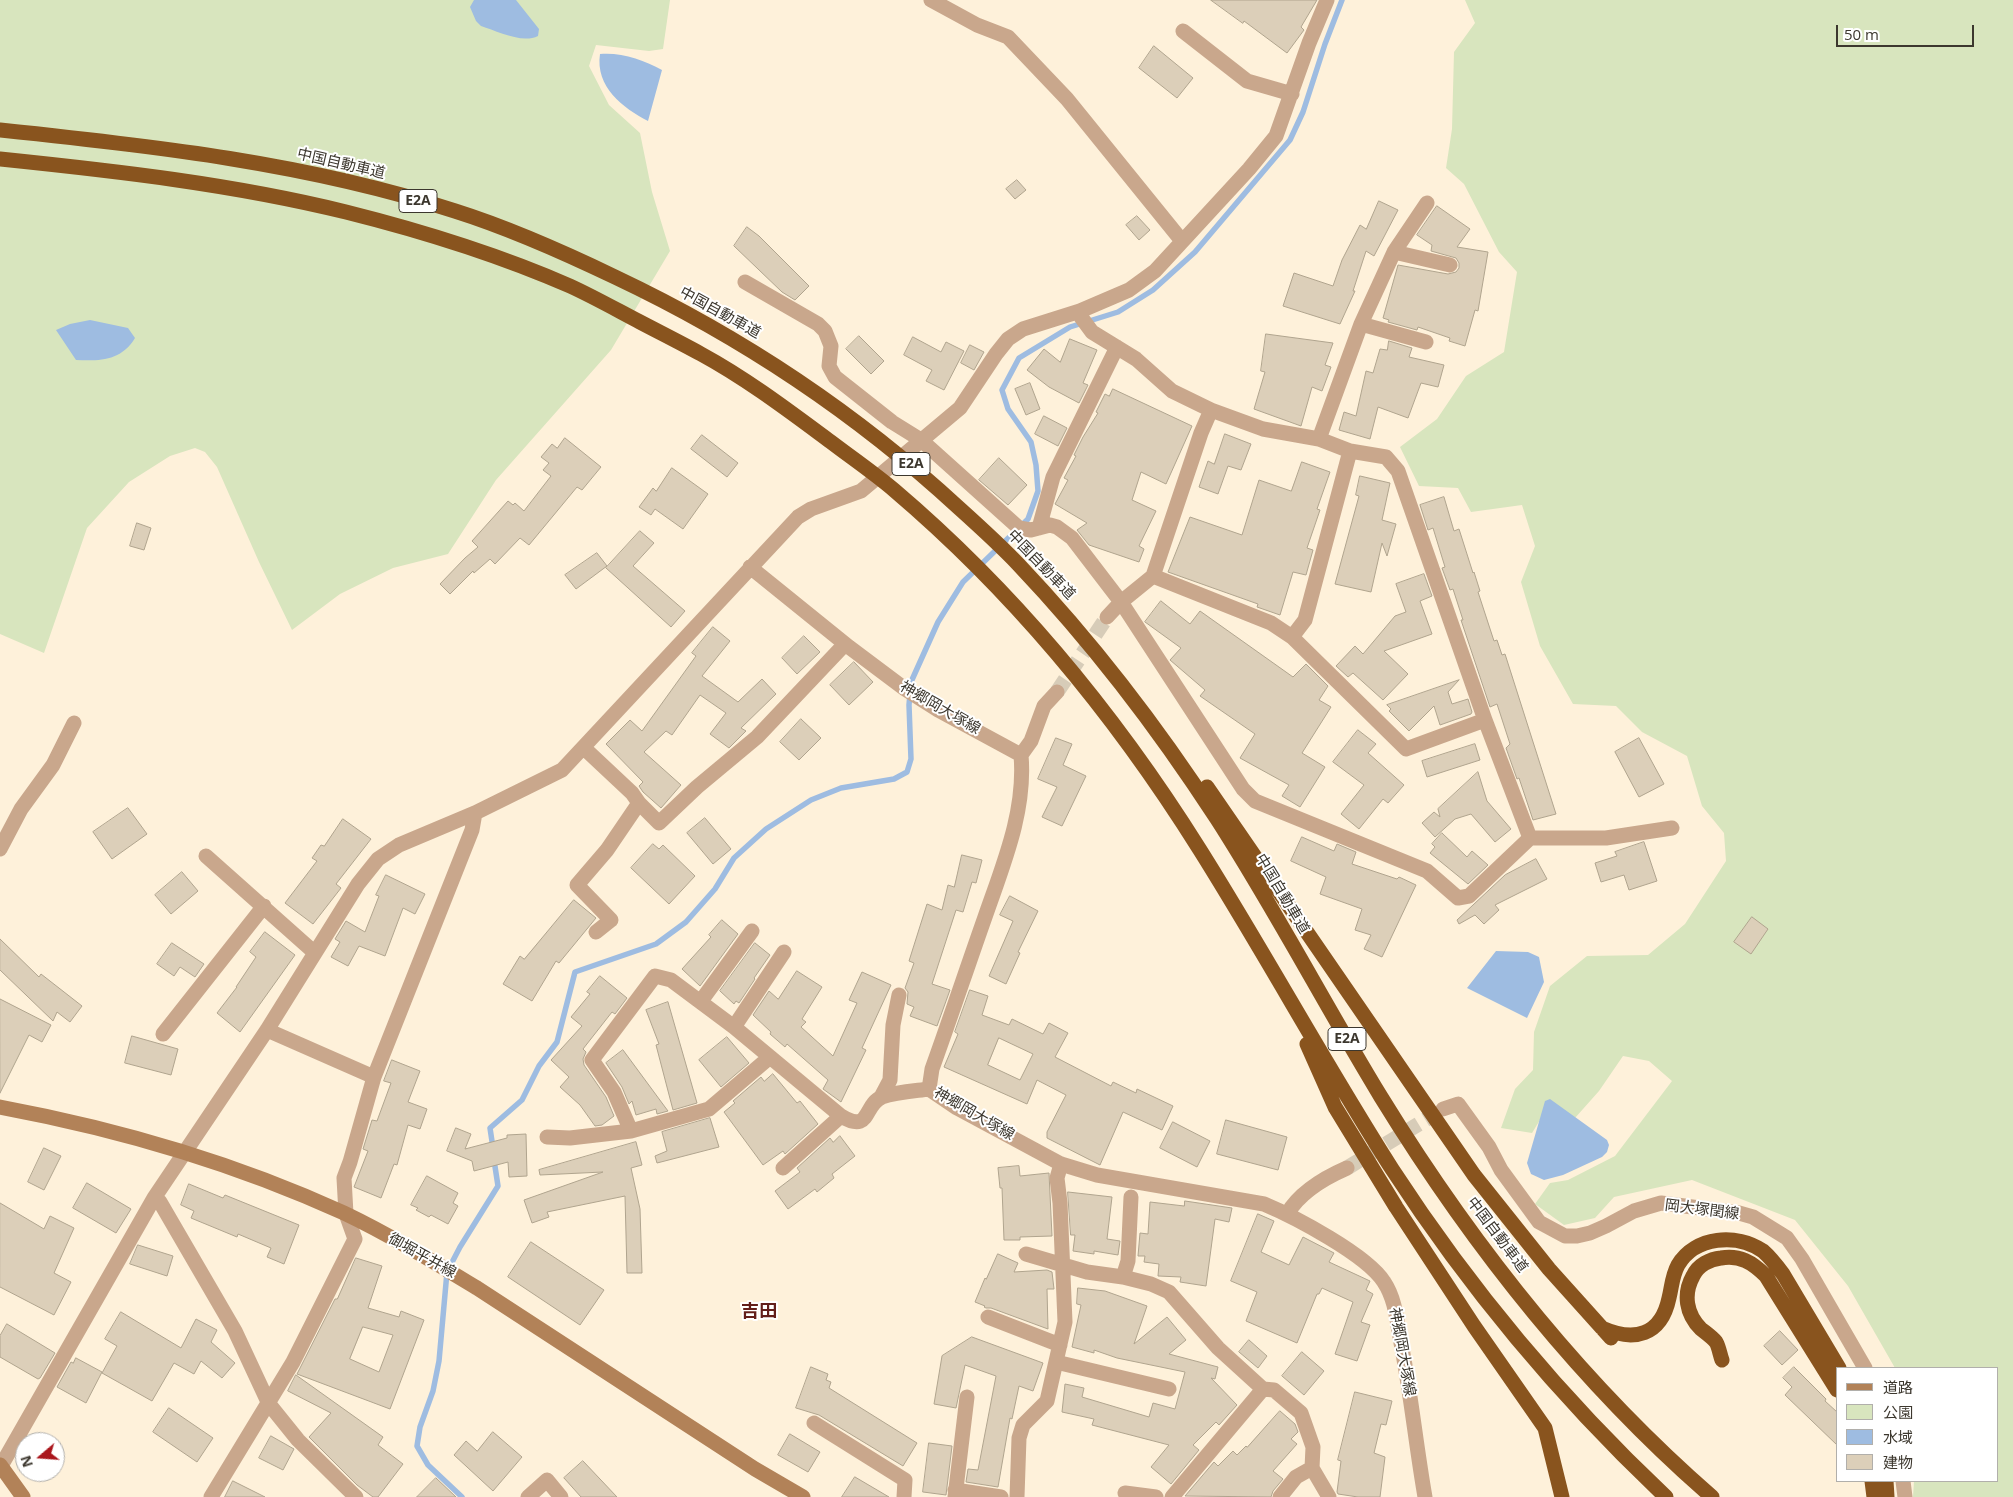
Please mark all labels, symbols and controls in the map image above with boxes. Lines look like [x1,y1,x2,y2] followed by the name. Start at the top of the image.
[1838,15,1976,47] scale bar
[1844,24,1879,44] text: 50 m
[295,145,387,183] street label: 中国自動車道
[399,190,437,212] road number: E2A
[676,283,764,343] street label: 中国自動車道
[892,452,930,476] road number: E2A
[1003,526,1079,604] street label: 中国自動車道
[897,678,983,738] street label: 神郷岡大塚線
[1251,851,1313,937] street label: 中国自動車道
[1328,1028,1366,1050] road number: E2A
[931,1084,1017,1144] street label: 神郷岡大塚線
[1463,1194,1531,1276] street label: 中国自動車道
[1664,1196,1740,1224] street label: 岡大塚閏線
[385,1230,459,1282] street label: 御堀平井線
[741,1301,777,1323] district label: 吉田
[1385,1306,1419,1398] street label: 神郷岡大塚線
[1836,1367,1998,1482] legend
[1883,1377,1913,1397] text: 道路
[1883,1402,1913,1422] text: 公園
[1883,1427,1913,1447] text: 水域
[15,1432,65,1482] north arrow
[1883,1452,1913,1472] text: 建物
[15,1453,37,1470] text: N

